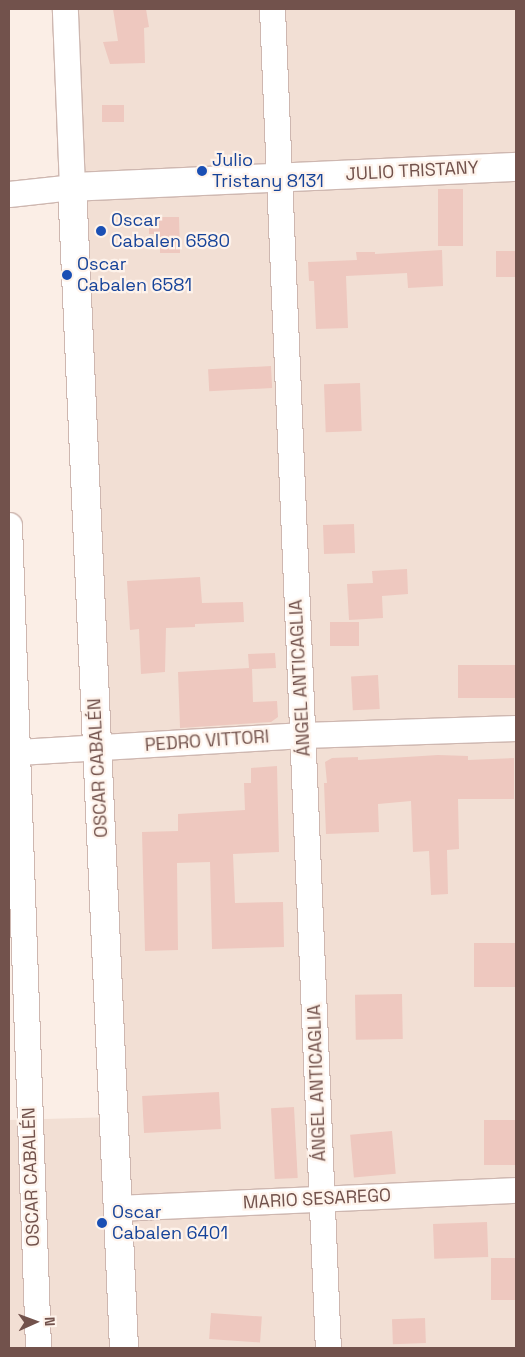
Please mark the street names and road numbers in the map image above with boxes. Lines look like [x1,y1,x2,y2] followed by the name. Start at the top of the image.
[345,157,479,185] street label: JULIO TRISTANY
[285,599,315,757] street label: ÁNGEL ANTICAGLIA
[84,698,112,838] street label: OSCAR CABALÉN
[144,726,270,756] street label: PEDRO VITTORI
[303,1004,331,1162] street label: ÁNGEL ANTICAGLIA
[18,1107,44,1247] street label: OSCAR CABALÉN
[242,1184,392,1214] street label: MARIO SESAREGO

